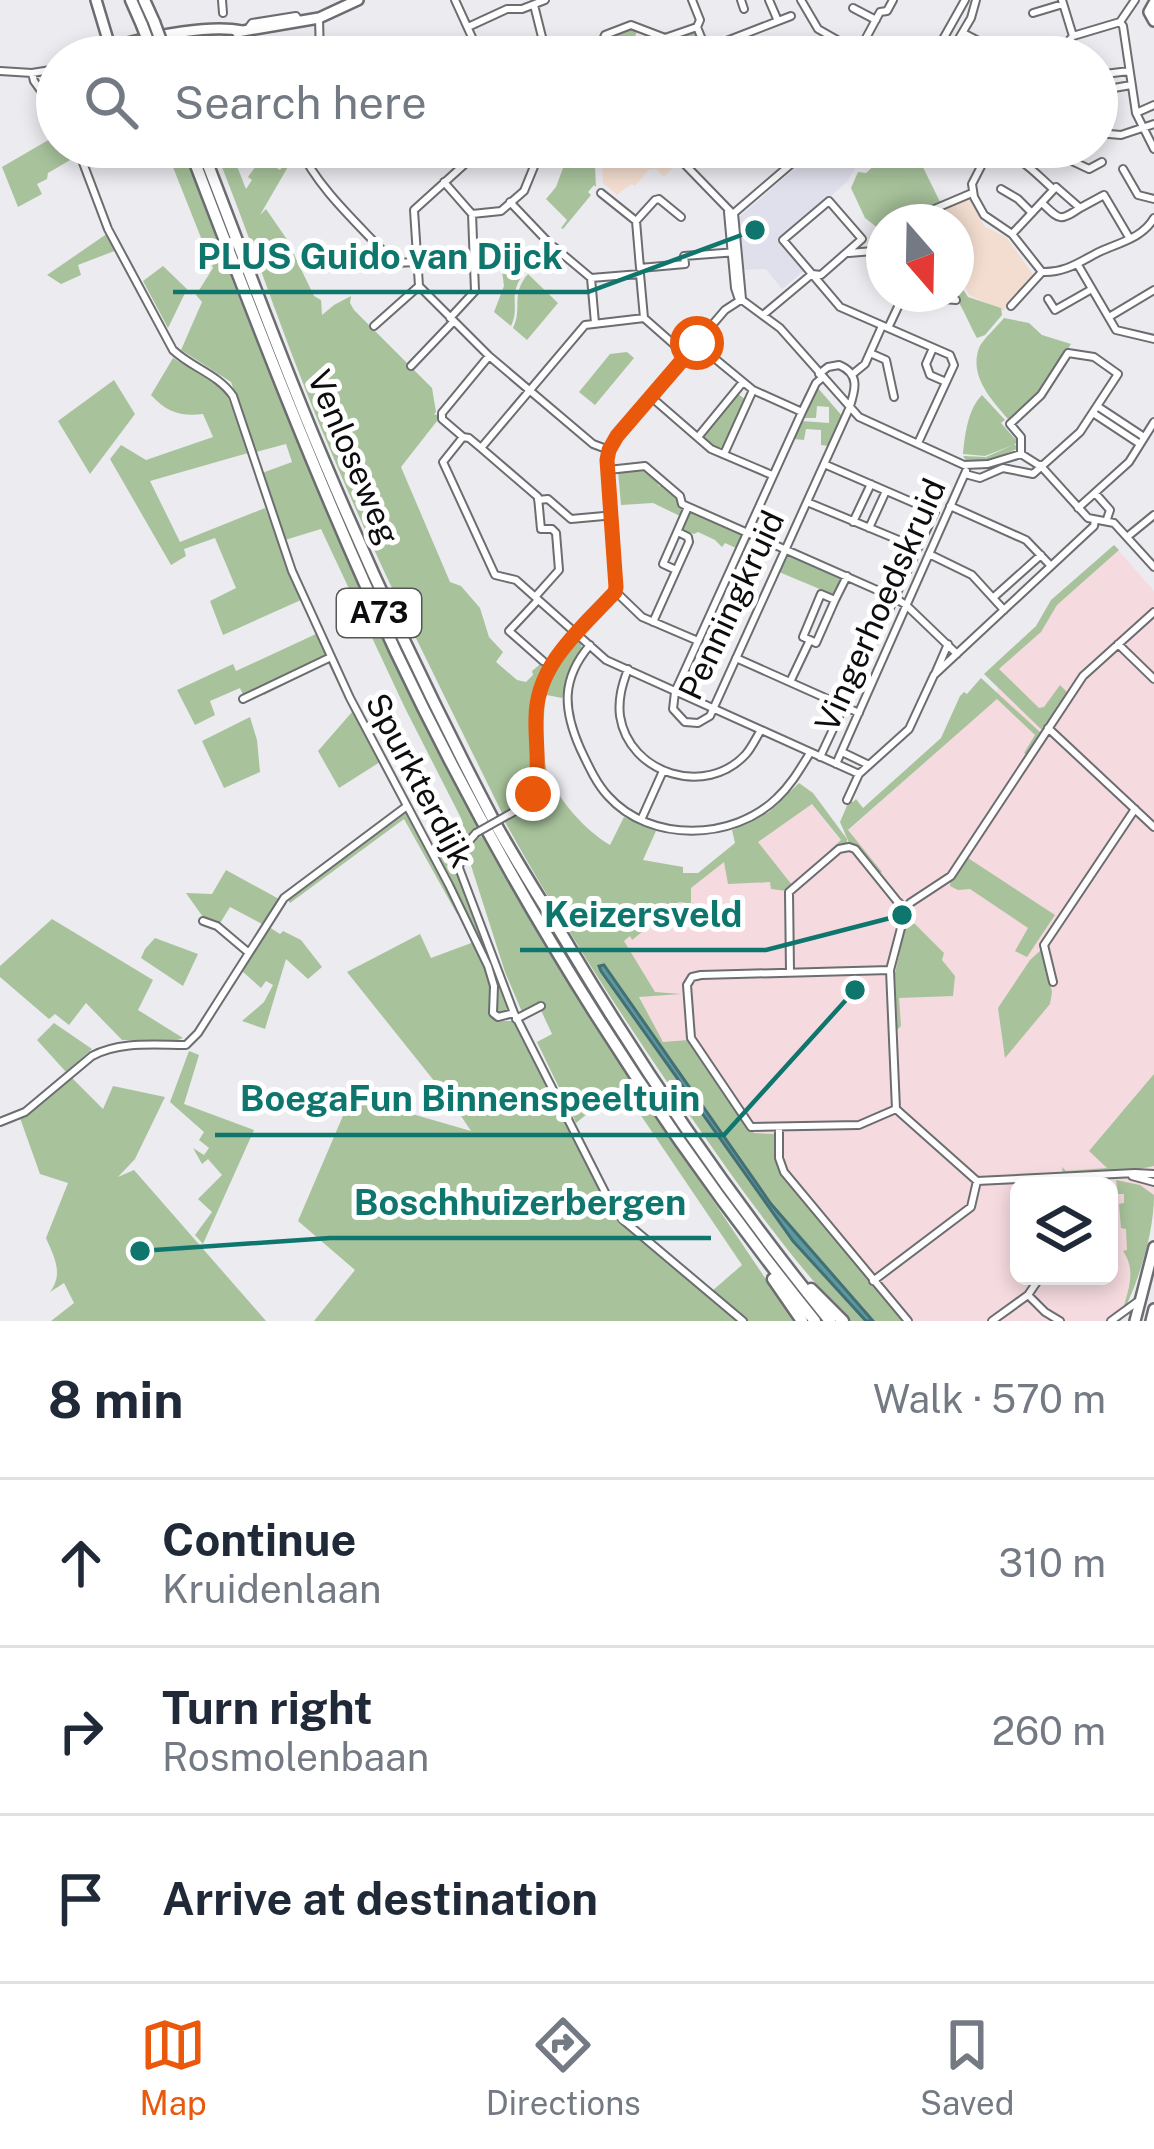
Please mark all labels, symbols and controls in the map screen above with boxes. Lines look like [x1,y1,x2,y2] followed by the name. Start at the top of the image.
[36,36,1118,168] search box
[78,69,144,135] icon: search
[174,76,427,129] text: Search here
[866,204,974,312] north arrow
[173,220,588,292] callout: PLUS Guido van Dijck
[197,235,563,277] text: PLUS Guido van Dijck
[670,316,724,370] route start
[300,364,408,550] street label: Venloseweg
[807,473,953,737] street label: Vingerhoedskruid
[671,504,791,706] street label: Penningkruid
[337,589,421,637] road number: A73
[358,687,482,873] street label: Spurkterdijk
[506,767,560,821] route end
[520,878,766,950] callout: Keizersveld
[544,893,742,935] text: Keizersveld
[215,1063,724,1135] callout: BoegaFun Binnenspeeltuin
[240,1077,700,1119] text: BoegaFun Binnenspeeltuin
[330,1166,711,1238] callout: Boschhuizerbergen
[1010,1177,1118,1285] map controls
[1010,1177,1118,1285] button: layers
[354,1181,686,1223] text: Boschhuizerbergen
[48,1370,183,1429] text: 8 min
[873,1376,1106,1422] text: Walk · 570 m
[162,1513,356,1566] text: Continue
[48,1530,114,1596] icon: ahead
[998,1540,1106,1586] text: 310 m
[162,1566,381,1612] text: Kruidenlaan
[162,1681,373,1734] text: Turn right
[48,1698,114,1764] icon: right
[992,1708,1106,1754] text: 260 m
[162,1734,429,1780] text: Rosmolenbaan
[48,1866,114,1932] icon: arrive
[162,1872,598,1925] text: Arrive at destination
[140,2012,207,2122] tab: Map
[486,2012,641,2122] tab: Directions
[920,2012,1014,2122] tab: Saved

